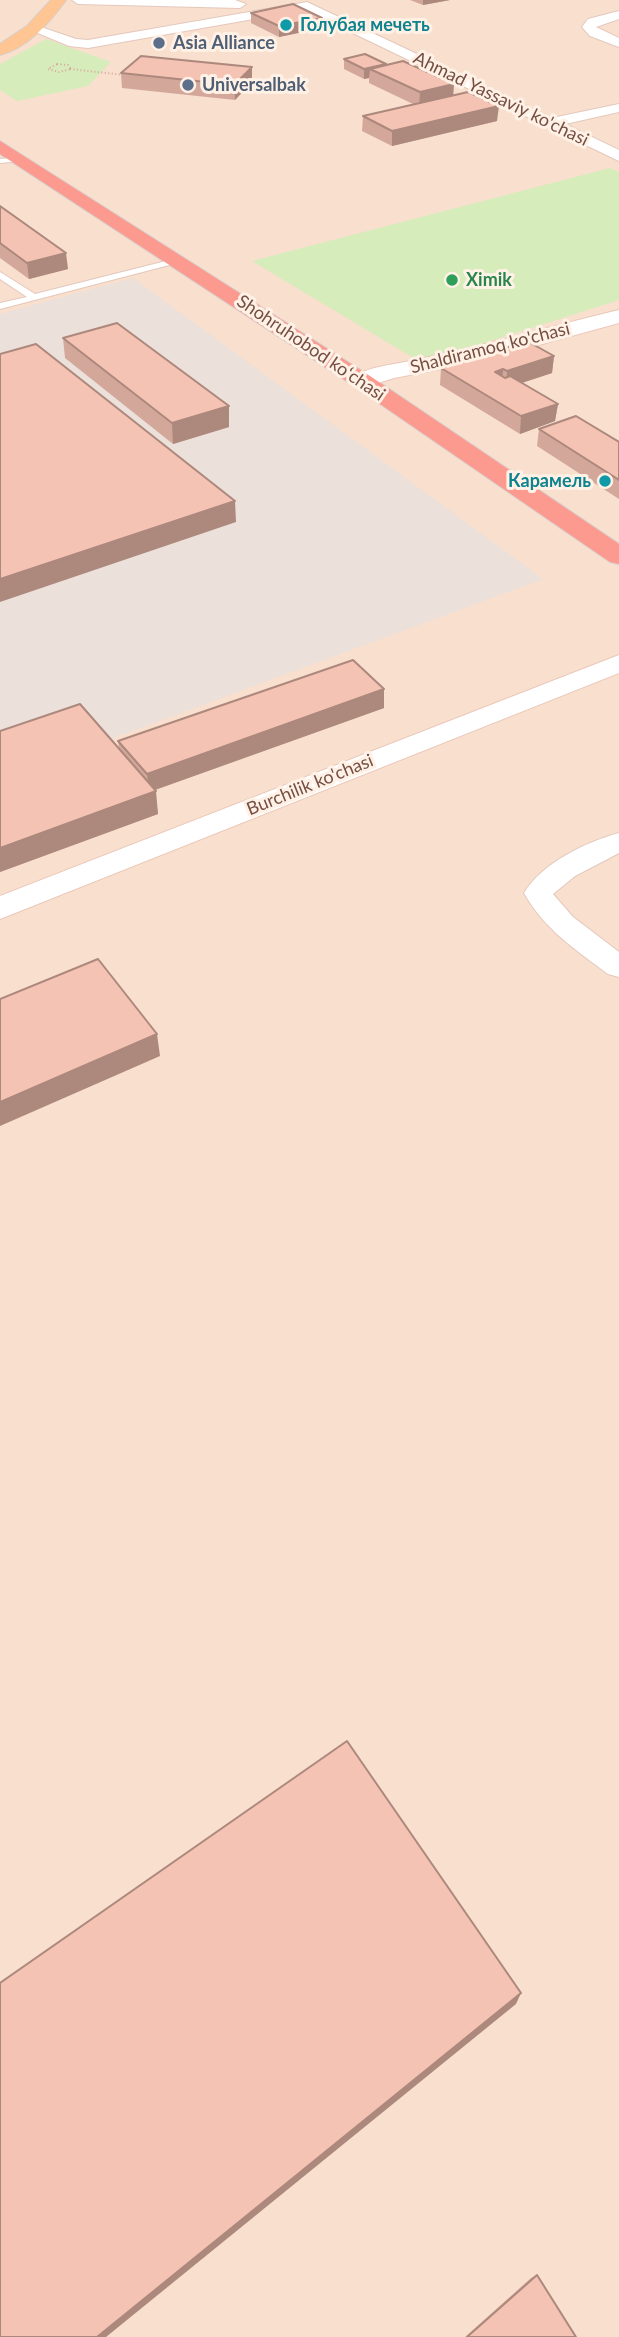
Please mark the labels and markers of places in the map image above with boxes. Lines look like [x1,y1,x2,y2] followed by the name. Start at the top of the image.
[300,14,430,36] place label: Голубая мечеть
[278,17,294,33] marker: Голубая мечеть
[173,32,275,54] place label: Asia Alliance
[151,35,167,51] marker: Asia Alliance
[202,74,306,96] place label: Universalbak
[180,77,196,93] marker: Universalbak
[466,269,512,291] place label: Ximik
[444,272,460,288] marker: Ximik
[508,470,591,492] place label: Карамель
[597,473,613,489] marker: Карамель

